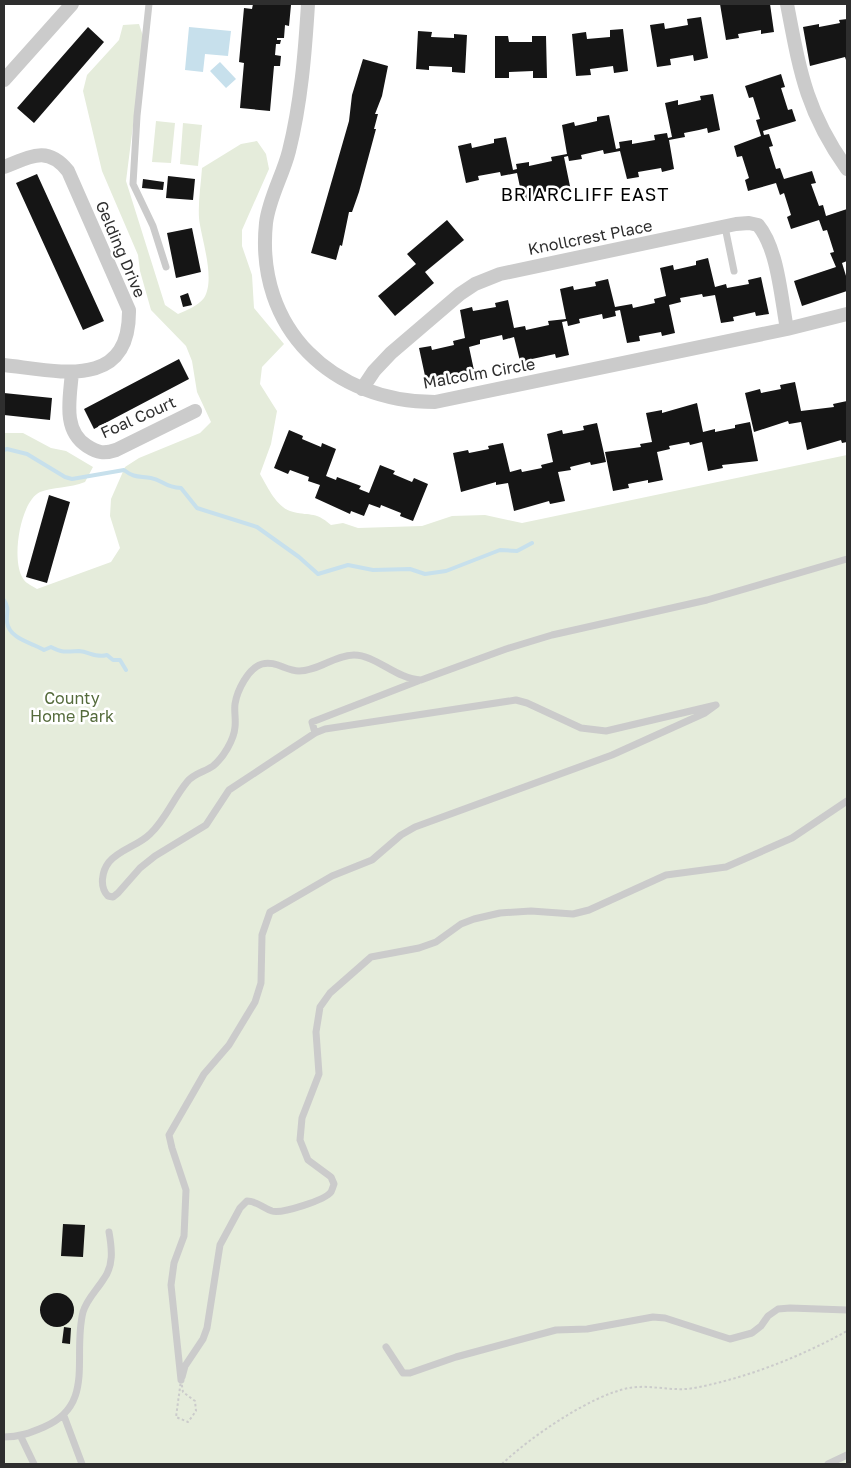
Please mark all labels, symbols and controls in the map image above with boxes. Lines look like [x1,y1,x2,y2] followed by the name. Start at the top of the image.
[501,183,669,205] district label: BRIARCLIFF EAST
[92,198,150,300] street label: Gelding Drive
[526,215,654,259] street label: Knollcrest Place
[421,353,537,393] street label: Malcolm Circle
[97,392,179,442] street label: Foal Court
[30,688,114,726] park label: County Home Park

